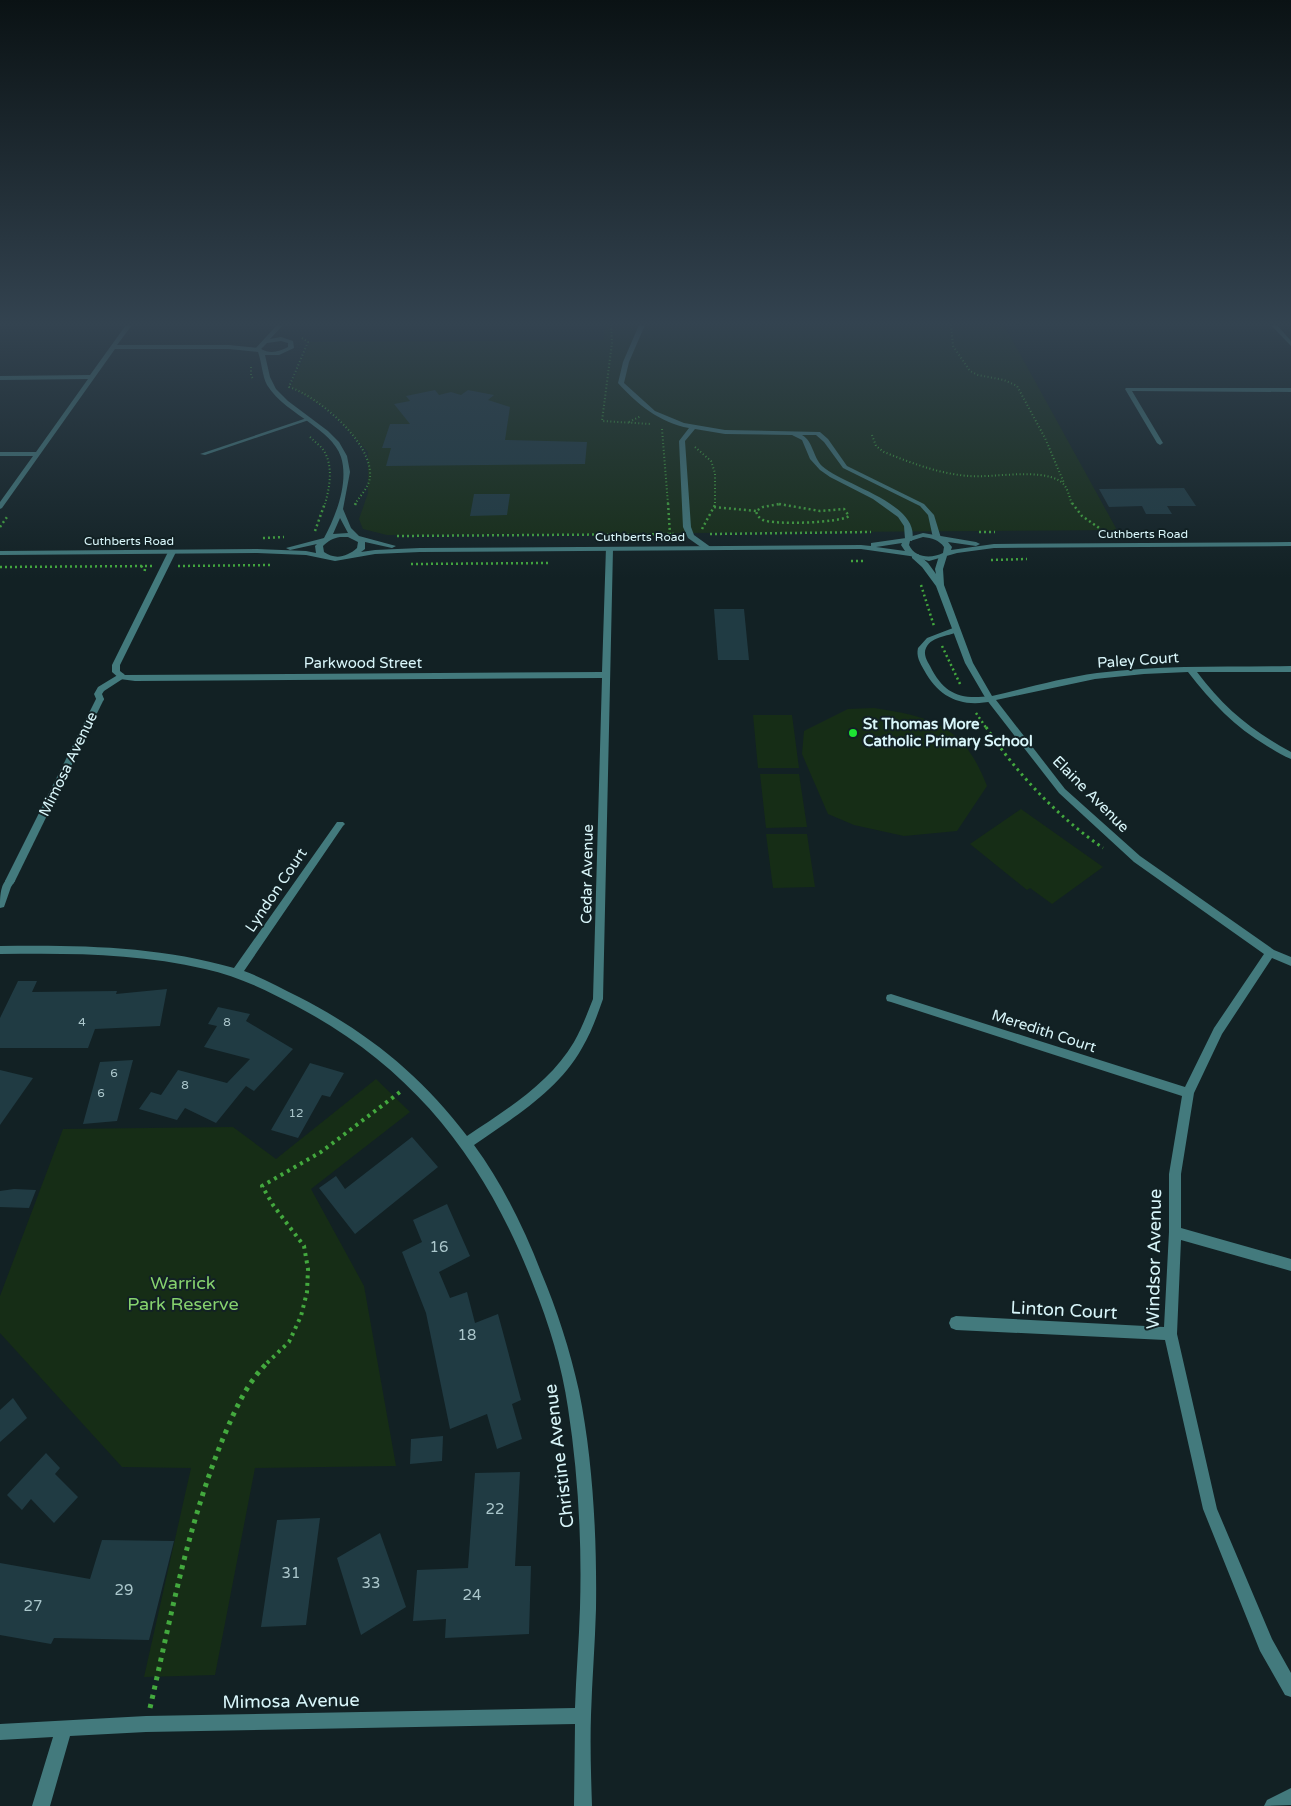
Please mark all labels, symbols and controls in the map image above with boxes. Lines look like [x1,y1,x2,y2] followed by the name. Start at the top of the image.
[1098,527,1188,541] street label: Cuthberts Road
[595,530,685,544] street label: Cuthberts Road
[84,534,174,548] street label: Cuthberts Road
[1096,648,1180,672] street label: Paley Court
[304,654,422,672] street label: Parkwood Street
[35,709,101,819] street label: Mimosa Avenue
[863,715,1033,751] place label: St Thomas More Catholic Primary School
[847,727,859,739] marker: St Thomas More Catholic Primary School
[1049,752,1133,836] street label: Elaine Avenue
[577,824,597,924] street label: Cedar Avenue
[241,844,311,935] street label: Lyndon Court
[990,1006,1099,1056] street label: Meredith Court
[78,1015,86,1029] house number: 4
[223,1015,231,1029] house number: 8
[110,1066,118,1080] house number: 6
[181,1078,189,1092] house number: 8
[97,1086,105,1100] house number: 6
[288,1106,304,1120] house number: 12
[1142,1189,1166,1329] street label: Windsor Avenue
[430,1238,448,1256] house number: 16
[127,1272,239,1315] park label: Warrick Park Reserve
[1010,1296,1118,1324] street label: Linton Court
[458,1326,476,1344] house number: 18
[539,1383,579,1529] street label: Christine Avenue
[486,1500,504,1518] house number: 22
[282,1564,300,1582] house number: 31
[362,1574,380,1592] house number: 33
[115,1581,133,1599] house number: 29
[463,1586,481,1604] house number: 24
[24,1597,42,1615] house number: 27
[222,1689,360,1713] street label: Mimosa Avenue

